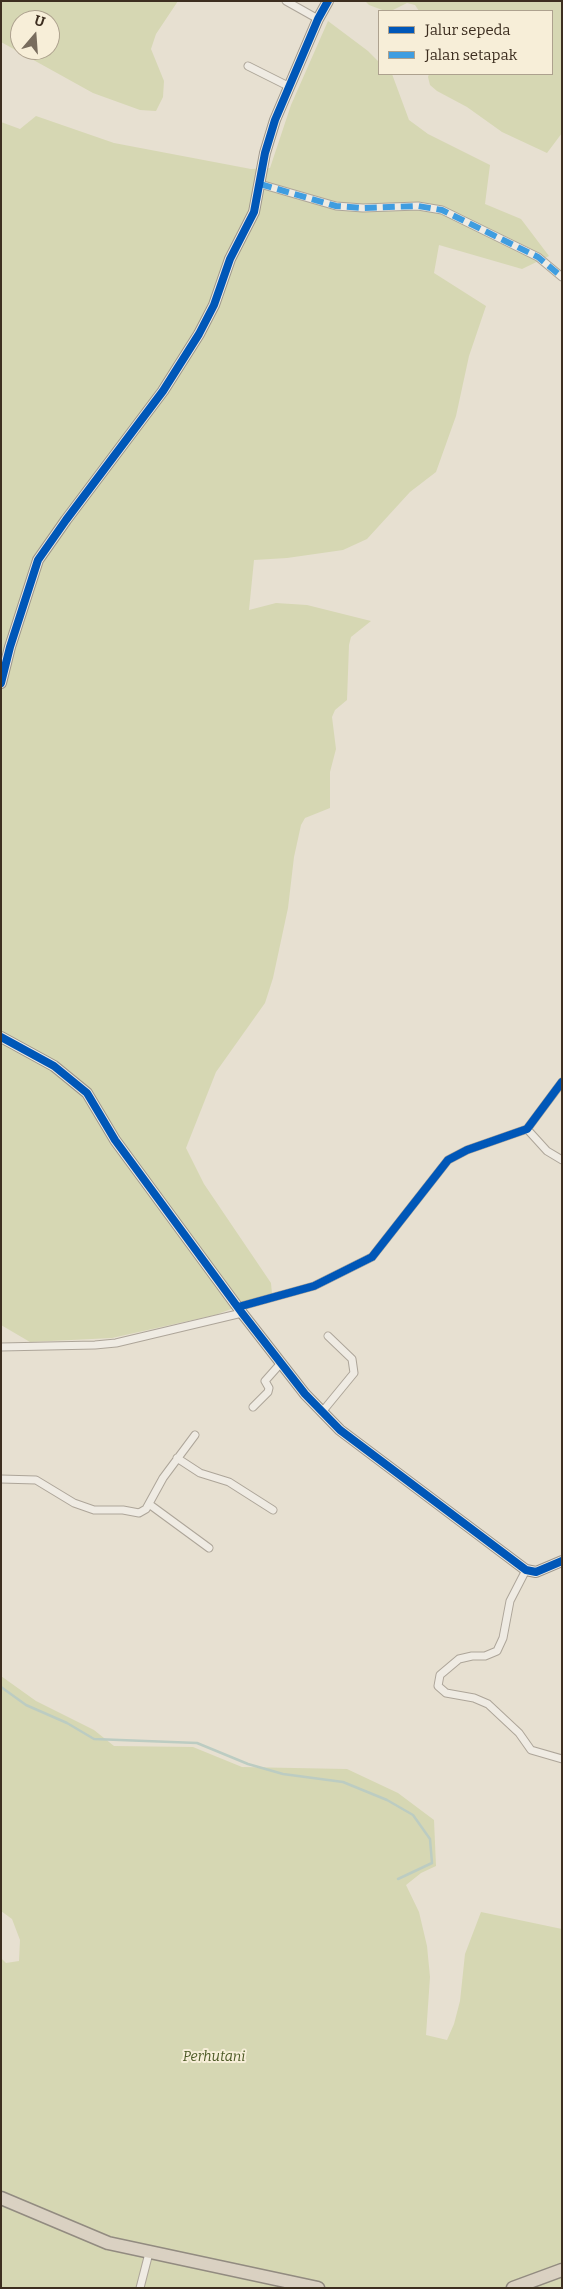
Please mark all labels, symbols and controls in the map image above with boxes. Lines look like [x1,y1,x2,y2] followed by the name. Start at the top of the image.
[10,10,60,60] north arrow
[378,10,553,75] legend
[32,12,47,31] text: U
[425,21,511,39] text: Jalur sepeda
[425,46,517,64] text: Jalan setapak
[183,2049,245,2065] park label: Perhutani

